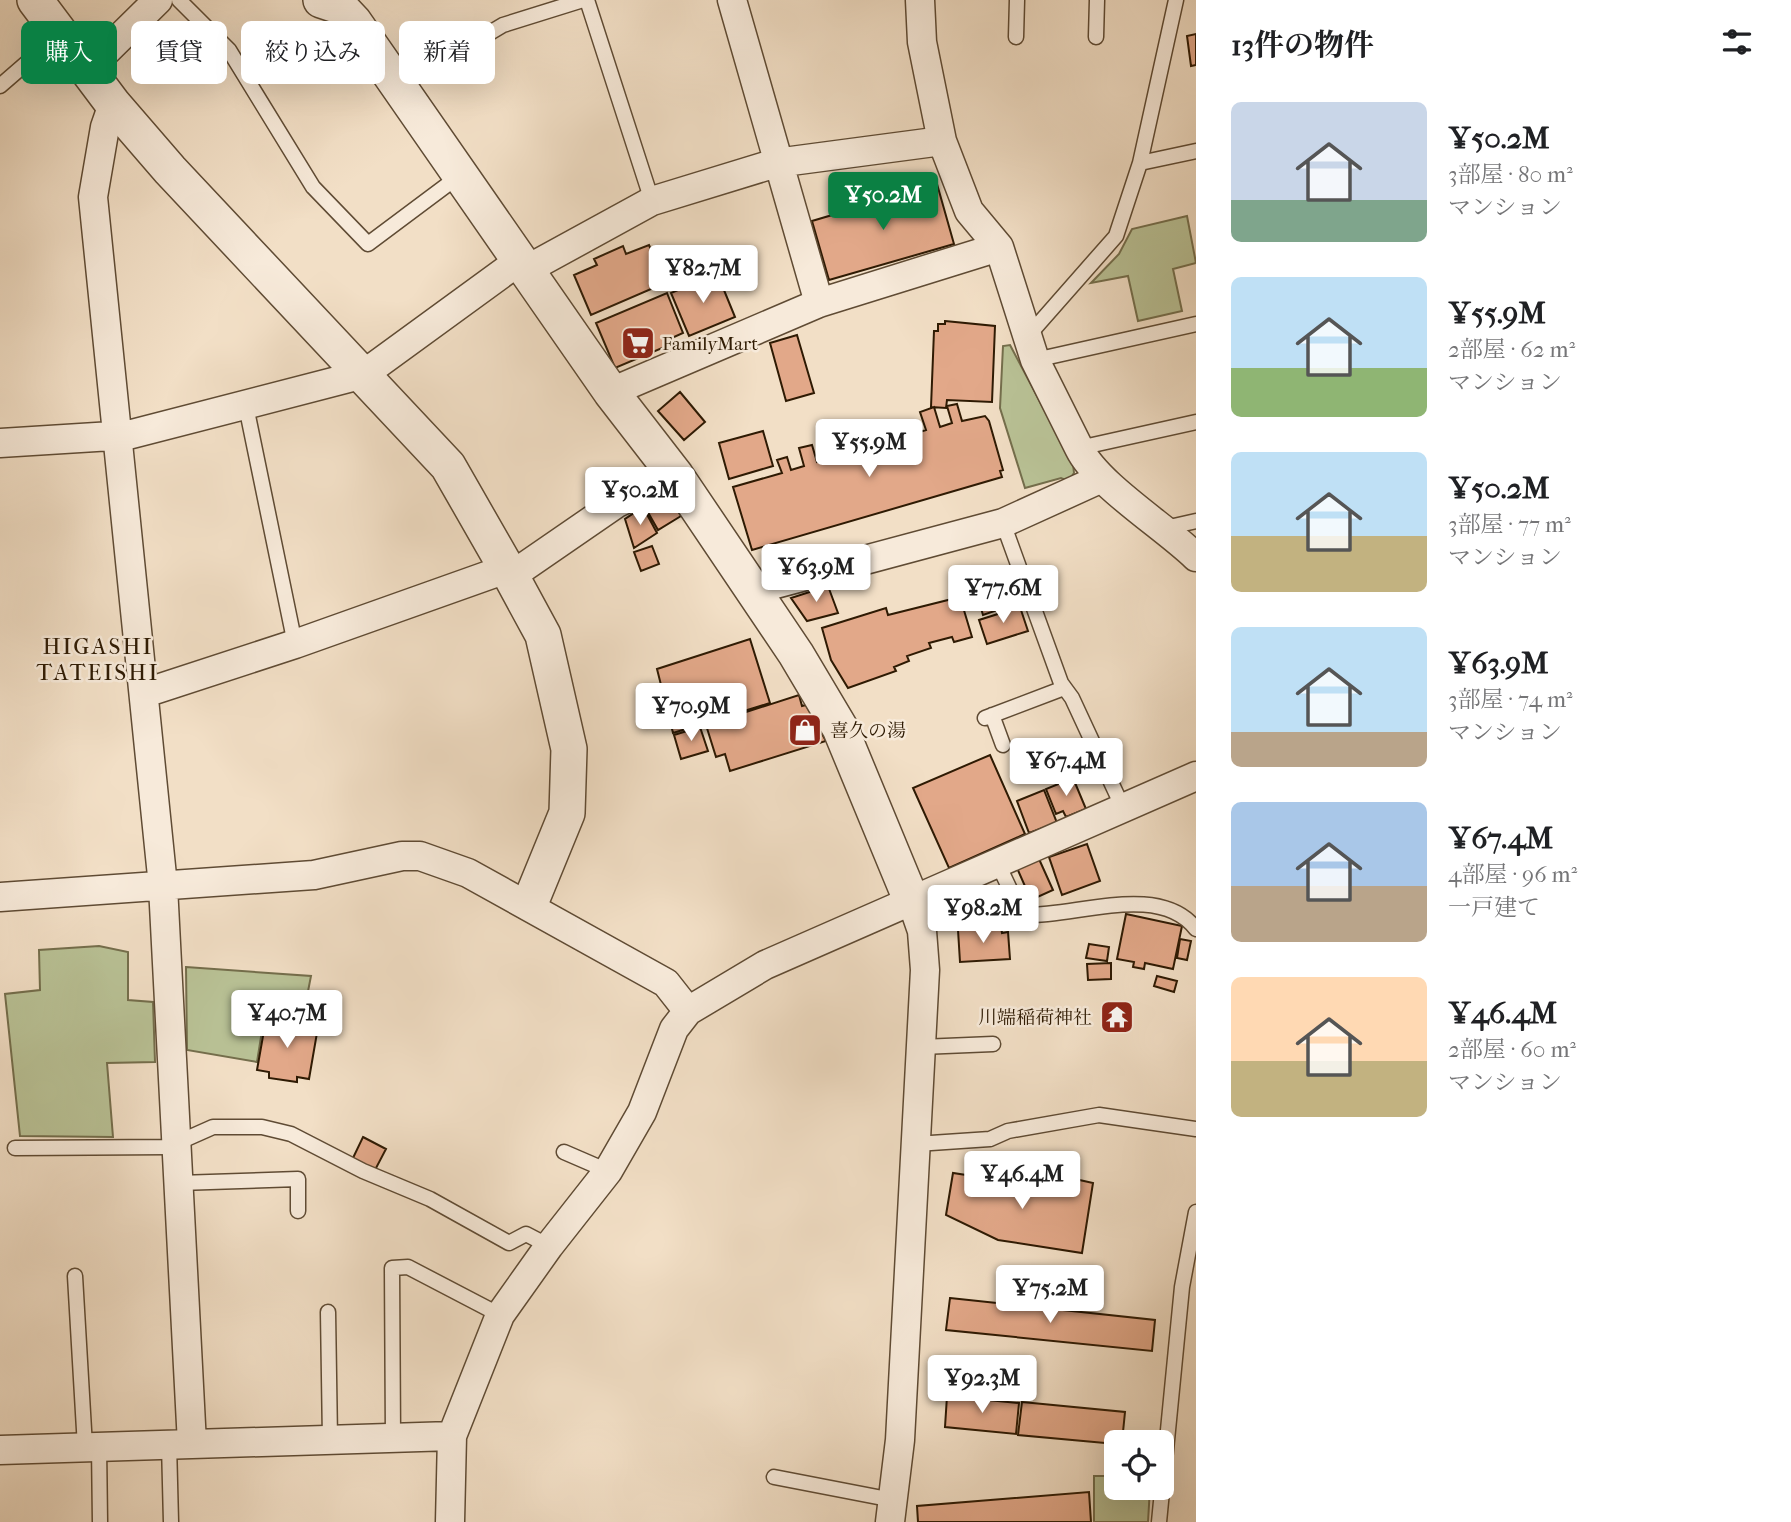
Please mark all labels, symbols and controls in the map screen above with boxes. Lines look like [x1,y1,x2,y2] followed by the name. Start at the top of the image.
[21,21,117,84] chip: 購入
[131,21,227,84] chip: 賃貸
[241,21,385,84] chip: 絞り込み
[399,21,495,84] chip: 新着
[1718,23,1756,61] icon: filters
[1231,28,1374,63] text: 13件の物件
[1448,121,1549,156] text: ¥50.2M
[1287,130,1371,214] icon: home
[1448,161,1573,188] text: 3部屋 · 80 m²
[826,173,940,232] pin: ¥50.2M
[844,181,922,208] text: ¥50.2M
[1448,194,1562,221] text: マンション
[646,246,760,305] pin: ¥82.7M
[665,254,741,281] text: ¥82.7M
[1448,296,1546,331] text: ¥55.9M
[1287,305,1371,389] icon: home
[619,324,657,362] supermarket icon: FamilyMart
[662,333,758,355] place label: FamilyMart
[1448,336,1575,363] text: 2部屋 · 62 m²
[1448,369,1562,396] text: マンション
[812,420,926,479] pin: ¥55.9M
[832,428,906,455] text: ¥55.9M
[583,468,697,527] pin: ¥50.2M
[1448,471,1549,506] text: ¥50.2M
[601,476,679,503] text: ¥50.2M
[1287,480,1371,564] icon: home
[1448,511,1571,538] text: 3部屋 · 77 m²
[759,544,873,604] pin: ¥63.9M
[1448,544,1562,571] text: マンション
[778,553,855,580] text: ¥63.9M
[946,566,1060,625] pin: ¥77.6M
[964,574,1042,601] text: ¥77.6M
[37,633,159,686] district label: HIGASHI TATEISHI
[1448,646,1548,681] text: ¥63.9M
[1287,655,1371,739] icon: home
[634,684,748,743] pin: ¥70.9M
[1448,686,1573,713] text: 3部屋 · 74 m²
[652,692,730,719] text: ¥70.9M
[786,711,824,749] shop icon: 喜久の湯
[1448,719,1562,746] text: マンション
[830,720,906,742] place label: 喜久の湯
[1009,738,1123,798] pin: ¥67.4M
[1026,747,1106,774] text: ¥67.4M
[1448,821,1553,856] text: ¥67.4M
[1287,830,1371,914] icon: home
[1448,861,1577,888] text: 4部屋 · 96 m²
[926,886,1040,945] pin: ¥98.2M
[944,894,1022,921] text: ¥98.2M
[1448,894,1540,921] text: 一戸建て
[230,990,344,1050] pin: ¥40.7M
[1448,996,1557,1031] text: ¥46.4M
[1098,998,1136,1036] temple icon: 川端稲荷神社
[247,999,327,1026] text: ¥40.7M
[1287,1005,1371,1089] icon: home
[978,1007,1092,1029] place label: 川端稲荷神社
[1448,1036,1576,1063] text: 2部屋 · 60 m²
[1448,1069,1562,1096] text: マンション
[965,1152,1079,1211] pin: ¥46.4M
[980,1160,1064,1187] text: ¥46.4M
[993,1266,1107,1325] pin: ¥75.2M
[1012,1274,1088,1301] text: ¥75.2M
[925,1356,1039,1415] pin: ¥92.3M
[944,1364,1020,1391] text: ¥92.3M
[1104,1430,1174,1500] map controls
[1104,1430,1174,1500] button: locate

